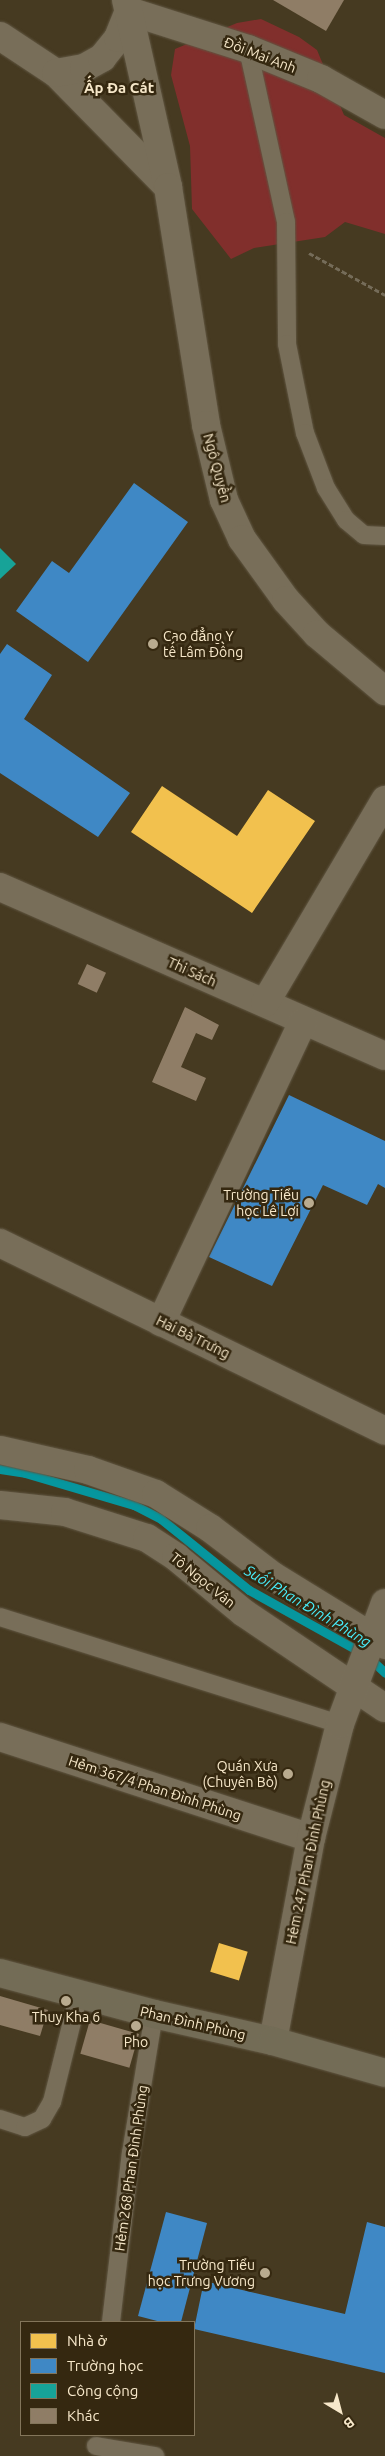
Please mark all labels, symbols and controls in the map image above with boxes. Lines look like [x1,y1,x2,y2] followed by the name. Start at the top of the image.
[222,34,298,76] street label: Đồi Mai Anh
[84,79,154,97] district label: Ấp Đa Cát
[200,432,234,504] street label: Ngô Quyền
[163,628,243,660] place label: Cao đẳng Y tế Lâm Đồng
[147,638,159,650] marker: Cao đẳng Y tế Lâm Đồng
[165,954,219,990] street label: Thi Sách
[223,1187,299,1220] place label: Trường Tiểu học Lê Lợi
[303,1197,315,1209] marker: Trường Tiểu học Lê Lợi
[153,1312,233,1362] street label: Hai Bà Trưng
[167,1549,239,1611] street label: Tô Ngọc Vân
[242,1561,374,1651] water label: Suối Phan Đình Phùng
[67,1752,243,1824] street label: Hẻm 367/4 Phan Đình Phùng
[202,1758,278,1790] place label: Quán Xưa (Chuyên Bò)
[282,1768,294,1780] marker: Quán Xưa (Chuyên Bò)
[282,1778,334,1946] street label: Hẻm 247 Phan Đình Phùng
[60,1995,72,2007] marker: Thuy Kha 6
[139,2003,247,2043] street label: Phan Đình Phùng
[32,2009,100,2025] place label: Thuy Kha 6
[130,2020,142,2032] marker: Pho
[124,2034,148,2050] place label: Pho
[111,2084,151,2252] street label: Hẻm 268 Phan Đình Phùng
[148,2257,255,2290] place label: Trường Tiểu học Trưng Vương
[259,2267,271,2279] marker: Trường Tiểu học Trưng Vương
[20,2321,195,2436] legend
[67,2332,107,2349] text: Nhà ở
[67,2357,143,2374] text: Trường học
[67,2382,138,2399] text: Công cộng
[315,2386,365,2436] north arrow
[67,2407,99,2424] text: Khác
[341,2414,358,2432] text: B

